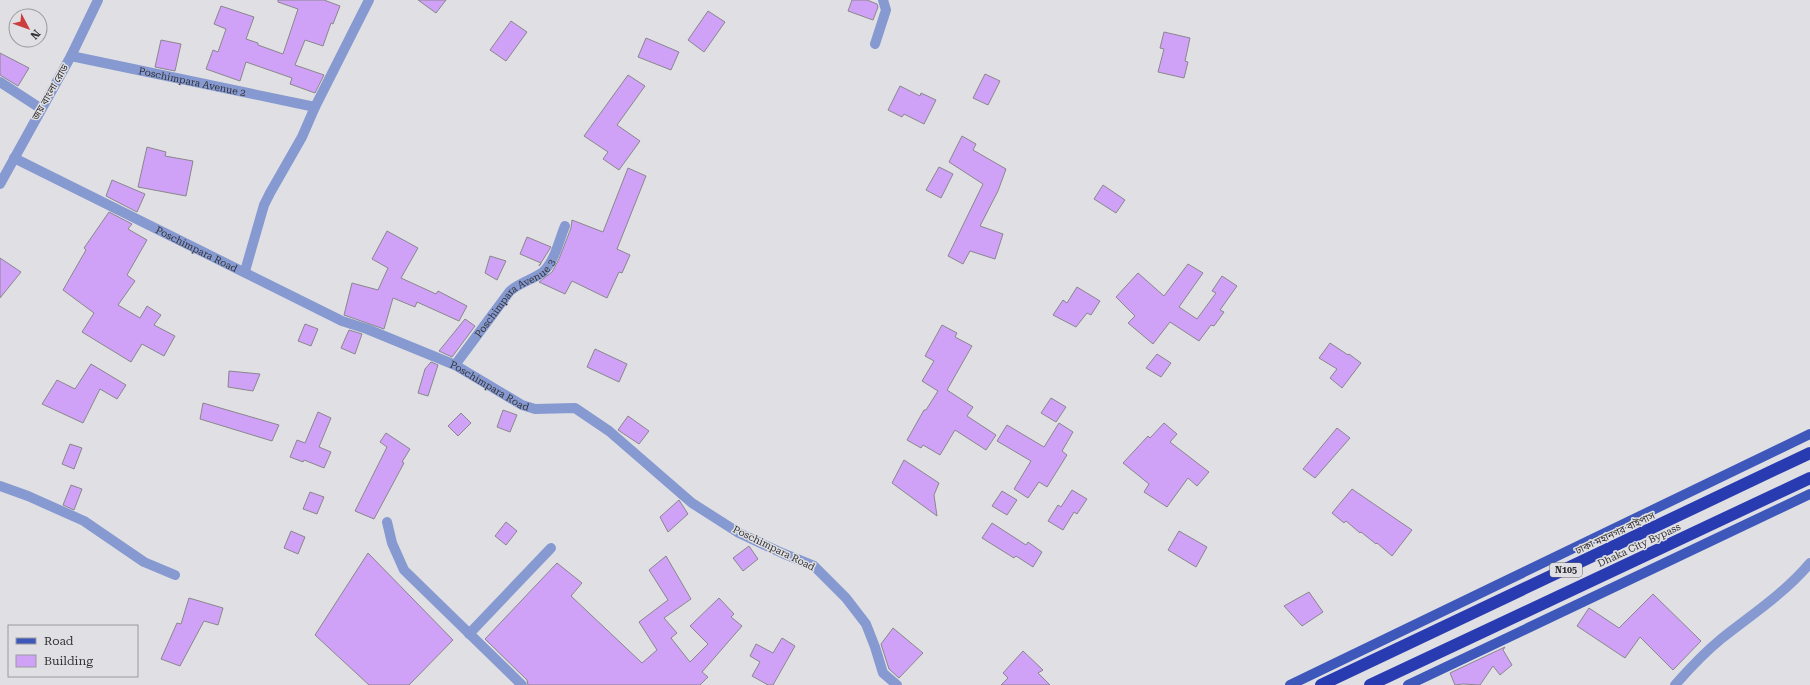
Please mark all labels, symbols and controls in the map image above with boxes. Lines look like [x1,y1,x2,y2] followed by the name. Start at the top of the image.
[8,8,48,48] north arrow
[27,27,43,42] text: N
[29,62,71,123] street label: জয় বাংলা রোড
[138,65,247,98] street label: Poschimpara Avenue 2
[154,224,240,274] street label: Poschimpara Road
[472,257,557,339] street label: Poschimpara Avenue 3
[449,358,531,413] street label: Poschimpara Road
[1573,509,1657,557] street label: ঢাকা মহানগর বাইপাস
[1596,521,1682,569] street label: Dhaka City Bypass
[731,523,817,573] street label: Poschimpara Road
[1550,563,1582,577] road number: N105
[8,625,138,677] legend
[44,634,74,648] text: Road
[44,654,93,668] text: Building

